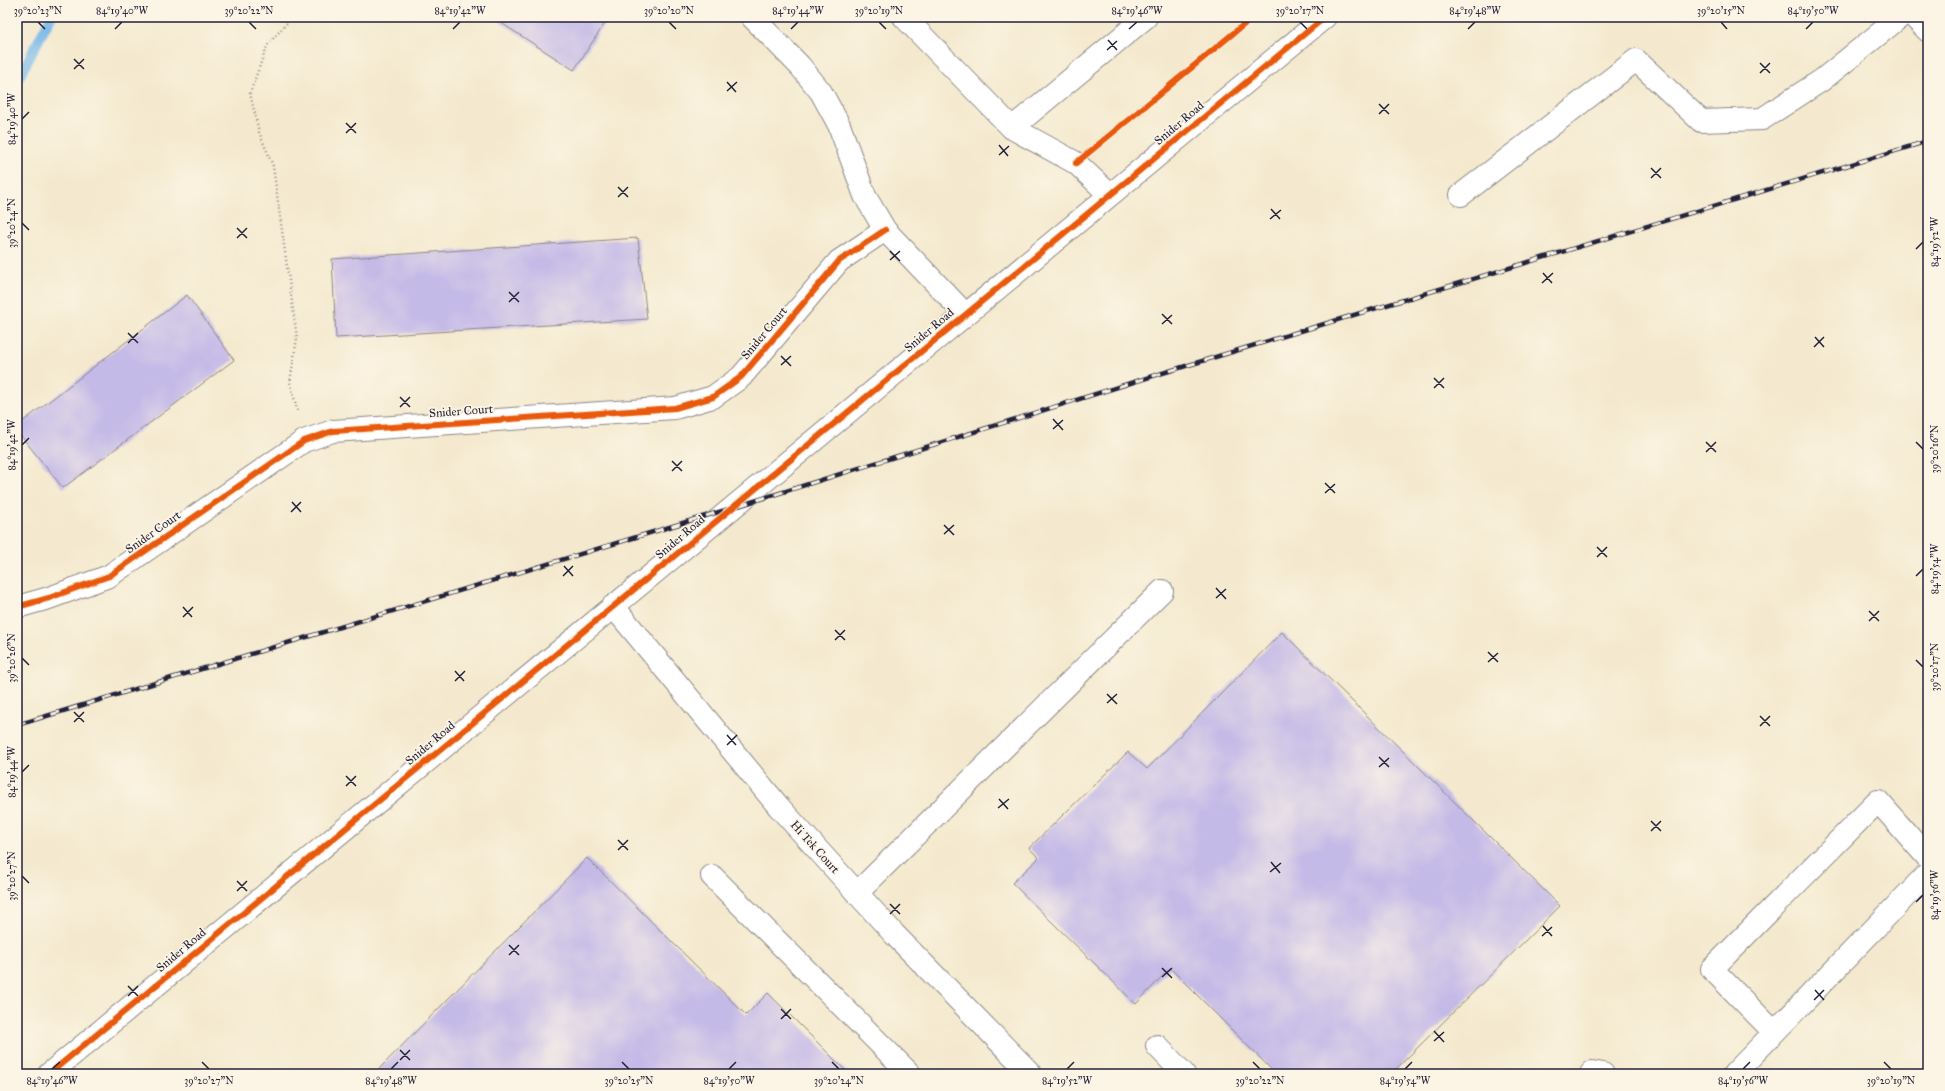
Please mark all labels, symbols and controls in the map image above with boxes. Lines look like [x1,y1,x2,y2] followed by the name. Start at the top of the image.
[14,5,63,17] text: 39°20'23"N
[96,5,148,17] text: 84°19'40"W
[224,5,274,17] text: 39°20'22"N
[435,5,486,17] text: 84°19'42"W
[644,5,695,17] text: 39°20'20"N
[772,5,824,17] text: 84°19'44"W
[855,5,904,17] text: 39°20'19"N
[1111,5,1163,17] text: 84°19'46"W
[1276,5,1325,17] text: 39°20'17"N
[1449,5,1501,17] text: 84°19'48"W
[1697,5,1745,17] text: 39°20'15"N
[1788,5,1839,17] text: 84°19'50"W
[6,93,18,145] text: 84°19'40"W
[1151,98,1207,148] street label: Snider Road
[6,198,18,248] text: 39°20'24"N
[1929,217,1941,267] text: 84°19'52"W
[738,303,790,362] street label: Snider Court
[901,305,957,355] street label: Snider Road
[428,402,494,420] street label: Snider Court
[6,419,18,470] text: 84°19'42"W
[1929,424,1941,473] text: 39°20'16"N
[123,507,184,556] street label: Snider Court
[652,512,708,562] street label: Snider Road
[1929,543,1941,594] text: 84°19'54"W
[6,633,18,683] text: 39°20'26"N
[1929,642,1941,691] text: 39°20'17"N
[402,718,458,768] street label: Snider Road
[6,746,18,798] text: 84°19'44"W
[788,818,843,877] street label: Hi Tek Court
[6,851,18,901] text: 39°20'27"N
[1929,869,1941,920] text: 84°19'56"W
[153,925,209,975] street label: Snider Road
[26,1075,78,1087] text: 84°19'46"W
[184,1075,234,1087] text: 39°20'27"N
[365,1075,417,1087] text: 84°19'48"W
[605,1075,654,1087] text: 39°20'25"N
[704,1075,755,1087] text: 84°19'50"W
[814,1075,864,1087] text: 39°20'24"N
[1042,1075,1092,1087] text: 84°19'52"W
[1235,1075,1285,1087] text: 39°20'22"N
[1380,1075,1431,1087] text: 84°19'54"W
[1718,1075,1769,1087] text: 84°19'56"W
[1867,1075,1916,1087] text: 39°20'19"N

